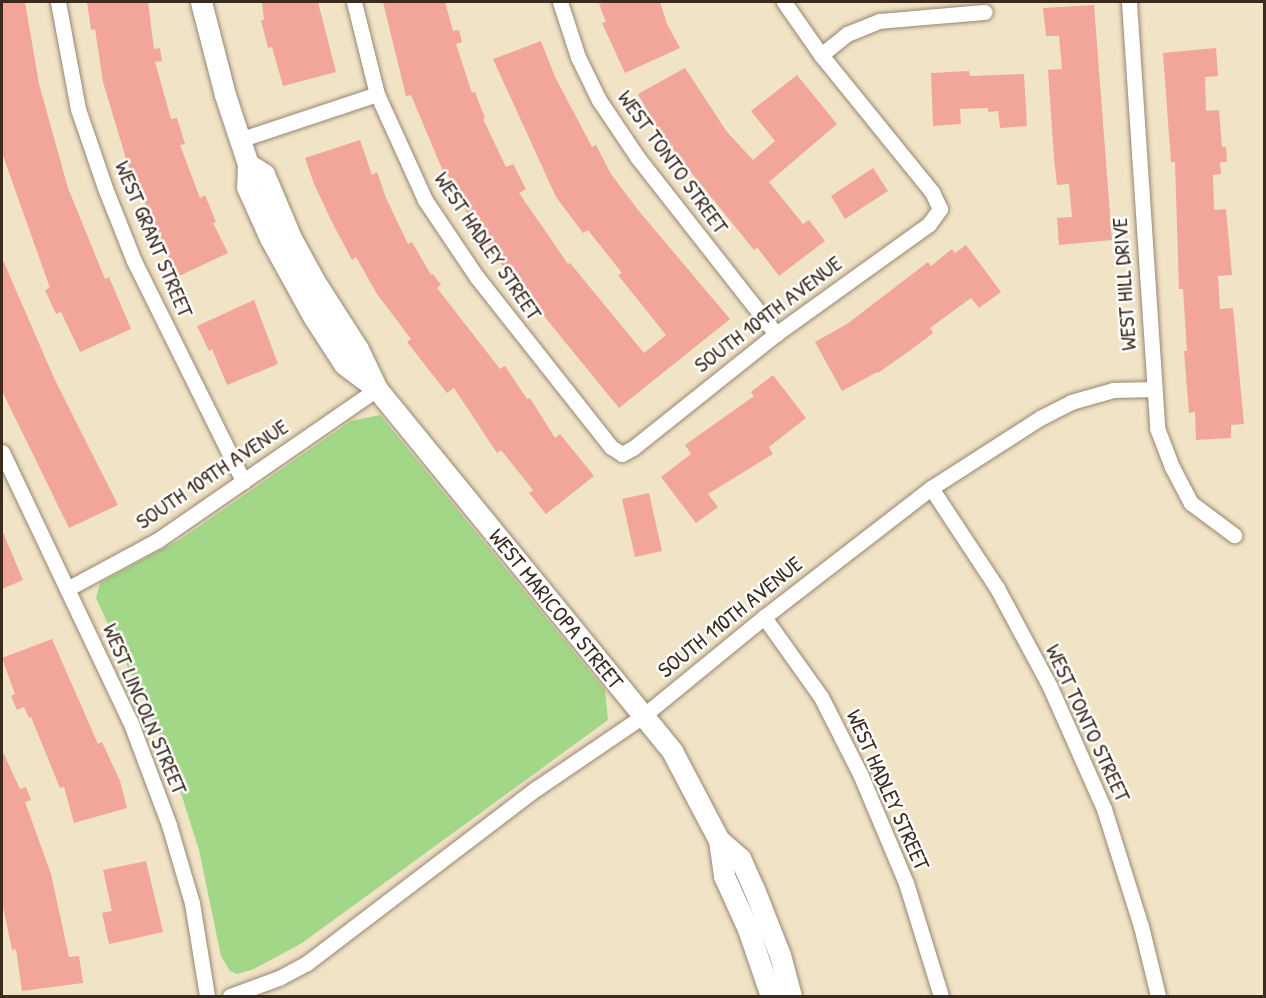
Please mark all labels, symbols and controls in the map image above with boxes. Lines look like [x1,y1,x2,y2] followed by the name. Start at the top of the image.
[612,85,734,239] street label: WEST TONTO STREET
[109,157,199,321] street label: WEST GRANT STREET
[429,167,547,325] street label: WEST HADLEY STREET
[1106,217,1142,351] street label: WEST HILL DRIVE
[689,250,847,378] street label: SOUTH 109TH AVENUE
[131,413,293,535] street label: SOUTH 109TH AVENUE
[483,524,629,694] street label: WEST MARICOPA STREET
[653,551,807,683] street label: SOUTH 110TH AVENUE
[97,620,193,798] street label: WEST LINCOLN STREET
[1040,640,1136,806] street label: WEST TONTO STREET
[841,706,935,874] street label: WEST HADLEY STREET

